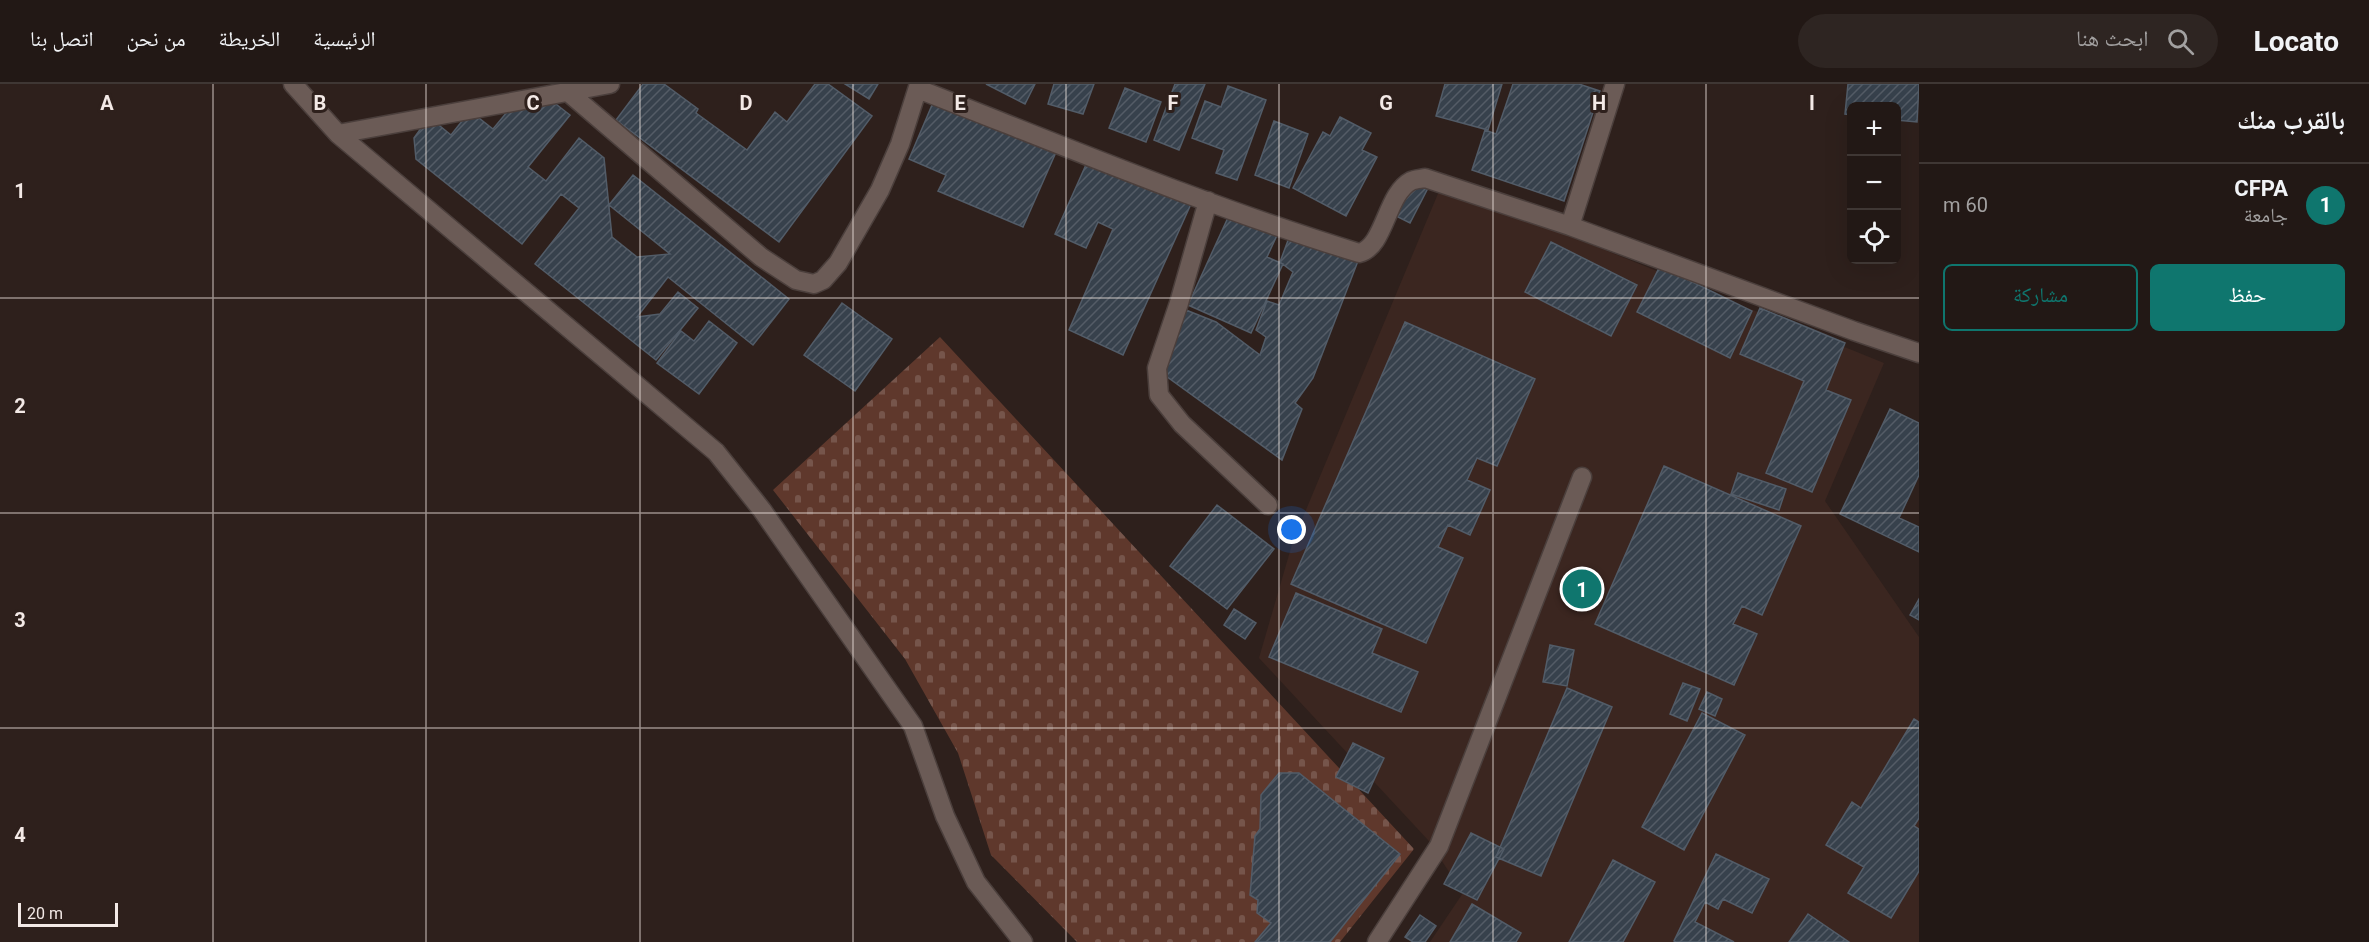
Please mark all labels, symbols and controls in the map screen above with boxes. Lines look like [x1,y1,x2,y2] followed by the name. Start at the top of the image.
[1798,14,2218,68] search box
[2164,25,2197,58] icon: search
[2254,25,2339,58] text: Locato
[2076,26,2149,51] text: ابحث هنا
[30,27,93,51] text: اتصل بنا
[126,27,186,51] text: من نحن
[219,27,280,51] text: الخريطة
[313,27,376,51] text: الرئيسية
[100,91,114,115] text: A
[314,91,326,115] text: B
[526,91,540,115] text: C
[740,91,753,115] text: D
[954,91,966,115] text: E
[1168,91,1179,115] text: F
[1379,91,1393,115] text: G
[1592,91,1606,115] text: H
[1809,91,1815,115] text: I
[1847,102,1901,264] map controls
[1847,102,1901,156] button: +
[2237,105,2345,135] text: بالقرب منك
[1847,156,1901,210] button: −
[2234,176,2288,201] text: CFPA
[14,179,26,203] text: 1
[1943,193,1988,217] text: 60 m
[2320,193,2331,217] text: 1
[2244,203,2288,227] text: جامعة
[1847,210,1901,264] button: locate
[1943,264,2138,331] button: مشاركة
[2150,264,2345,331] button: حفظ
[14,394,26,418] text: 2
[1277,515,1306,544] your location
[1562,566,1602,612] pin: 1
[14,608,26,632] text: 3
[14,823,26,847] text: 4
[18,900,118,928] scale bar
[27,904,63,923] text: 20 m

